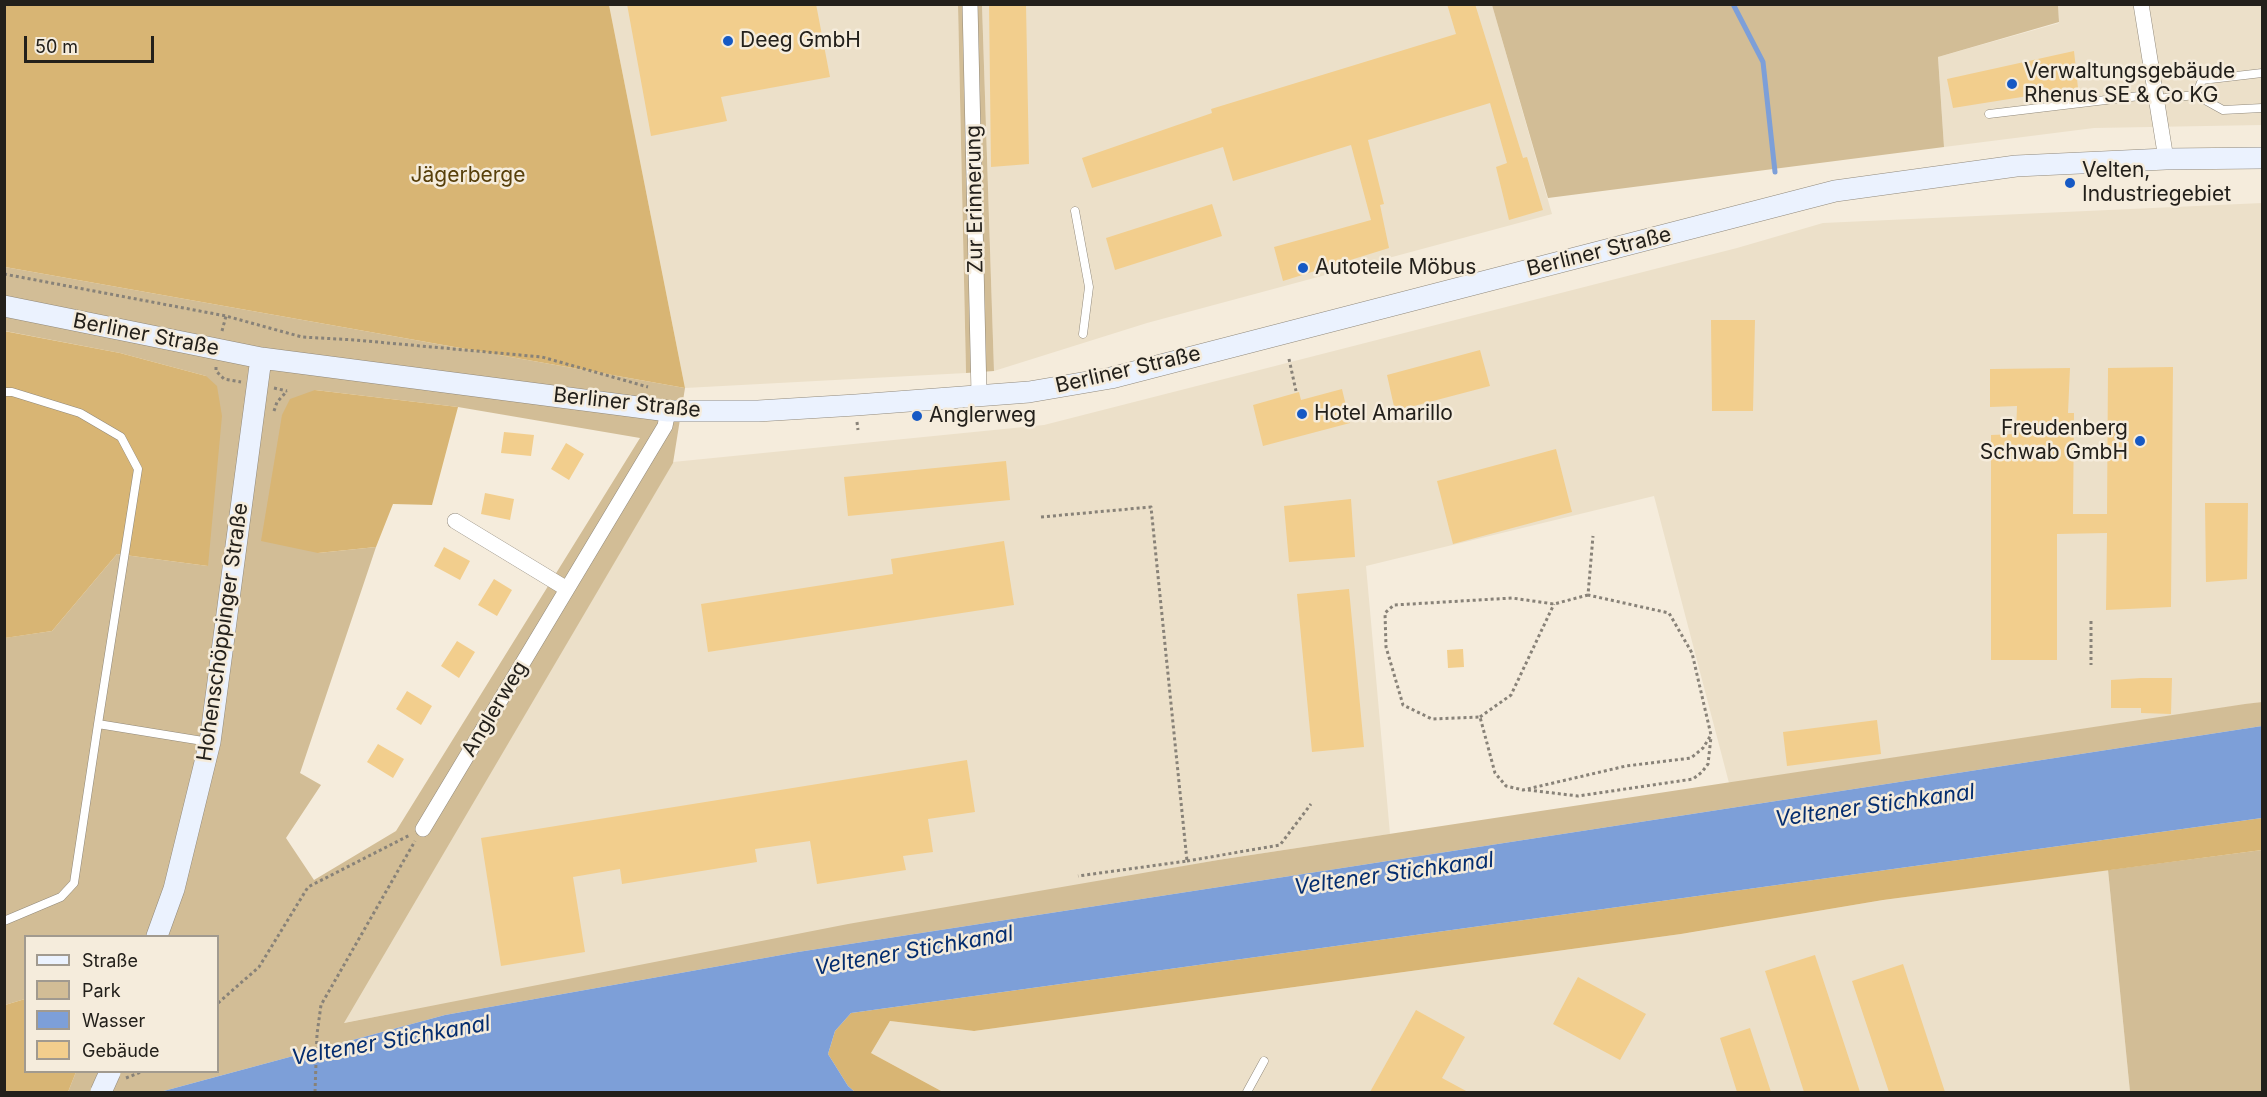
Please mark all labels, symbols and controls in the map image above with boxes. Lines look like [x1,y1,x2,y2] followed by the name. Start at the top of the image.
[27,24,158,62] scale bar
[740,28,861,54] place label: Deeg GmbH
[721,34,735,48] marker: Deeg GmbH
[35,36,78,57] text: 50 m
[2024,59,2235,109] place label: Verwaltungsgebäude Rhenus SE & Co KG
[2005,77,2019,91] marker: Verwaltungsgebäude Rhenus SE & Co KG
[961,125,989,273] street label: Zur Erinnerung
[2082,158,2231,208] place label: Velten, Industriegebiet
[411,163,525,189] park label: Jägerberge
[2063,176,2077,190] marker: Velten, Industriegebiet
[1524,222,1674,282] street label: Berliner Straße
[1315,255,1476,281] place label: Autoteile Möbus
[1296,261,1310,275] marker: Autoteile Möbus
[71,309,221,361] street label: Berliner Straße
[1053,341,1203,399] street label: Berliner Straße
[552,383,702,423] street label: Berliner Straße
[1314,401,1453,427] place label: Hotel Amarillo
[929,403,1036,429] place label: Anglerweg
[1295,407,1309,421] marker: Hotel Amarillo
[910,409,924,423] marker: Anglerweg
[1980,416,2128,466] place label: Freudenberg Schwab GmbH
[2133,434,2147,448] marker: Freudenberg Schwab GmbH
[192,501,254,763] street label: Hohenschöppinger Straße
[457,657,533,761] street label: Anglerweg
[1773,779,1977,833] water label: Veltener Stichkanal
[1292,847,1496,901] water label: Veltener Stichkanal
[813,921,1015,981] water label: Veltener Stichkanal
[24,935,219,1073] legend
[82,950,138,971] text: Straße
[82,980,121,1001] text: Park
[82,1010,145,1031] text: Wasser
[290,1011,492,1071] water label: Veltener Stichkanal
[82,1040,159,1061] text: Gebäude

